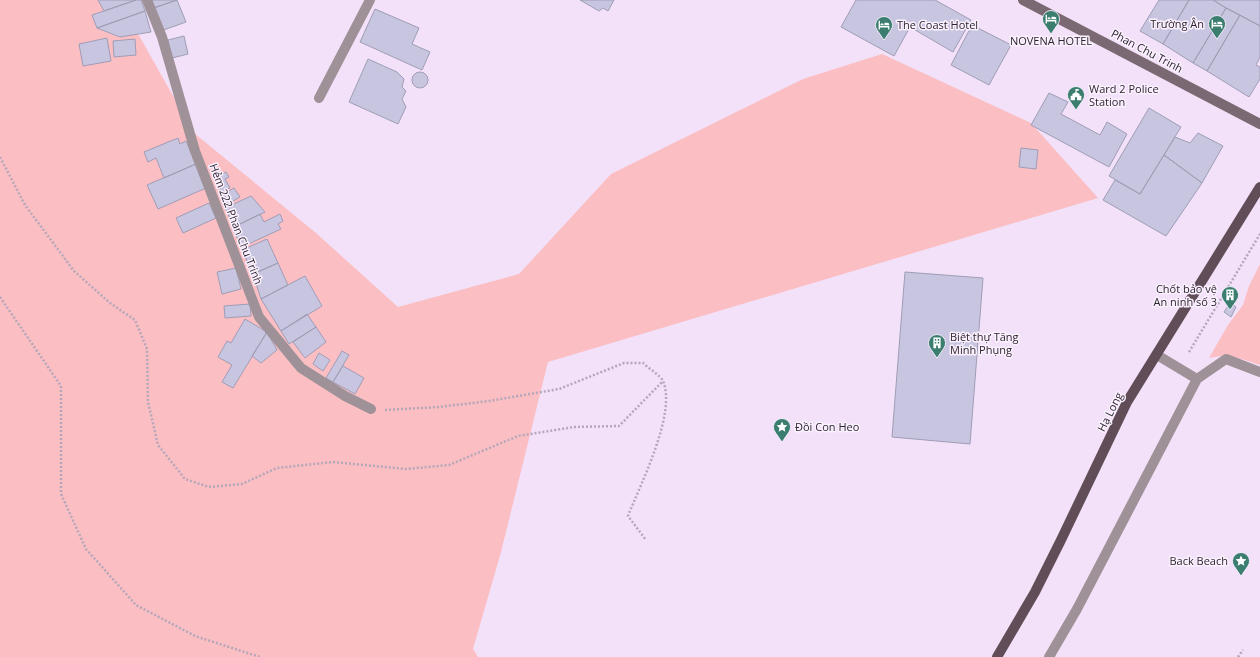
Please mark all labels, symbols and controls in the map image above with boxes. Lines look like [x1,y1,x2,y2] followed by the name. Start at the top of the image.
[1041,9,1061,34] hotel icon: NOVENA HOTEL
[1207,14,1227,39] hotel icon: Trường Ân
[874,15,894,40] hotel icon: The Coast Hotel
[1150,16,1204,31] place label: Trường Ân
[897,17,978,32] place label: The Coast Hotel
[1109,25,1186,76] street label: Phan Chu Trinh
[1010,33,1092,48] place label: NOVENA HOTEL
[1089,81,1159,109] place label: Ward 2 Police Station
[1066,85,1086,110] public building icon: Ward 2 Police Station
[206,161,266,286] street label: Hẻm 222 Phan Chu Trinh
[1154,281,1217,309] place label: Chốt bảo vệ An ninh số 3
[1220,285,1240,310] building icon: Chốt bảo vệ An ninh số 3
[950,329,1019,357] place label: Biệt thự Tăng Minh Phụng
[927,333,947,358] building icon: Biệt thự Tăng Minh Phụng
[1093,390,1126,434] street label: Hạ Long
[772,417,792,442] place icon: Đồi Con Heo
[795,419,860,434] place label: Đồi Con Heo
[1231,551,1251,576] place icon: Back Beach
[1169,553,1228,568] place label: Back Beach

